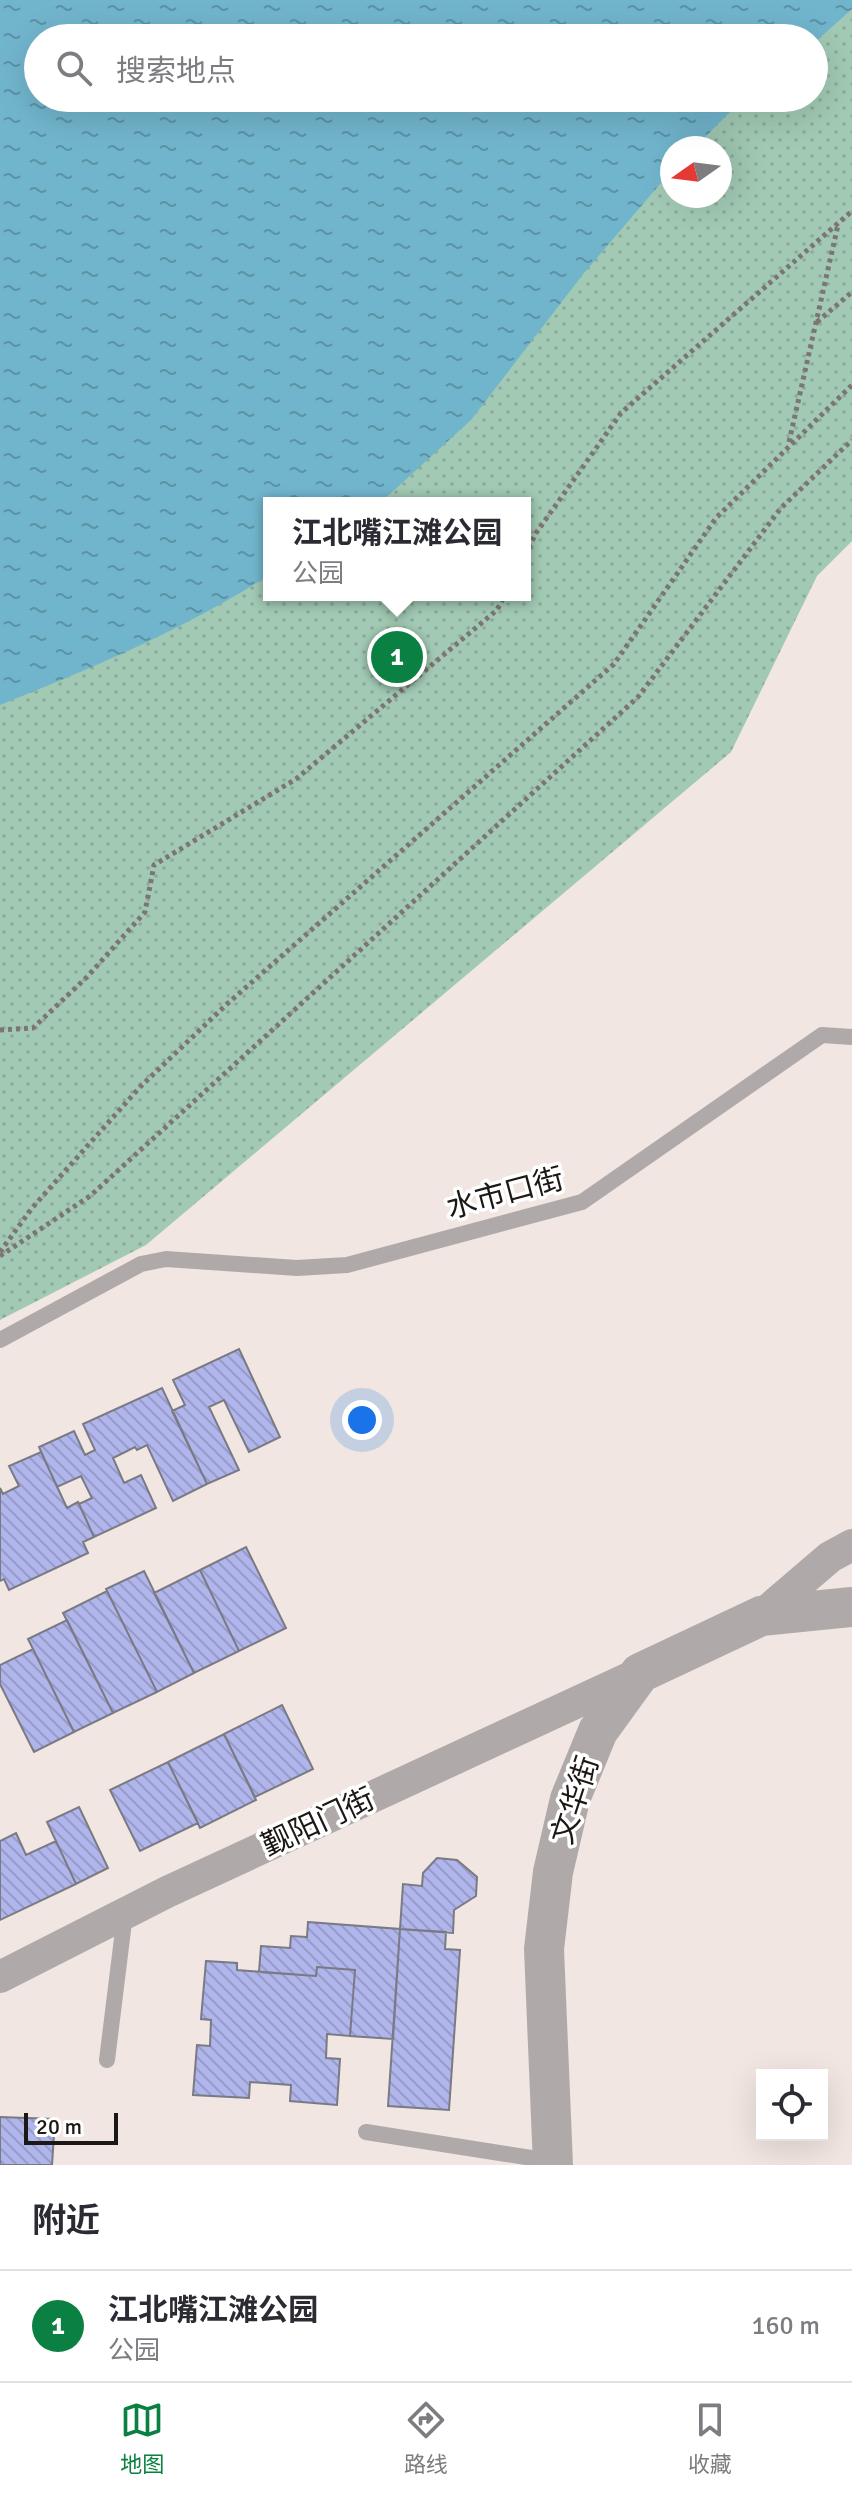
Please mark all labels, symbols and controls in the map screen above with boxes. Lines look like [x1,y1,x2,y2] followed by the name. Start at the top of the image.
[24,24,828,112] search box
[52,46,96,90] icon: search
[116,53,236,90] text: 搜索地点
[660,136,732,208] north arrow
[263,497,531,601] popup
[292,515,502,552] text: 江北嘴江滩公园
[292,558,344,590] text: 公园
[371,627,423,687] pin: 1
[442,1160,568,1227] street label: 水市口街
[342,1400,382,1440] your location
[544,1752,607,1849] street label: 文华街
[256,1780,380,1865] street label: 觐阳门街
[756,2069,828,2141] map controls
[756,2069,828,2141] button: locate
[24,2109,118,2145] scale bar
[36,2113,82,2140] text: 20 m
[32,2200,100,2242] text: 附近
[108,2292,318,2329] text: 江北嘴江滩公园
[51,2310,65,2342] text: 1
[751,2310,820,2342] text: 160 m
[108,2335,160,2367] text: 公园
[120,2398,164,2478] tab: 地图
[404,2398,448,2478] tab: 路线
[688,2398,732,2478] tab: 收藏

